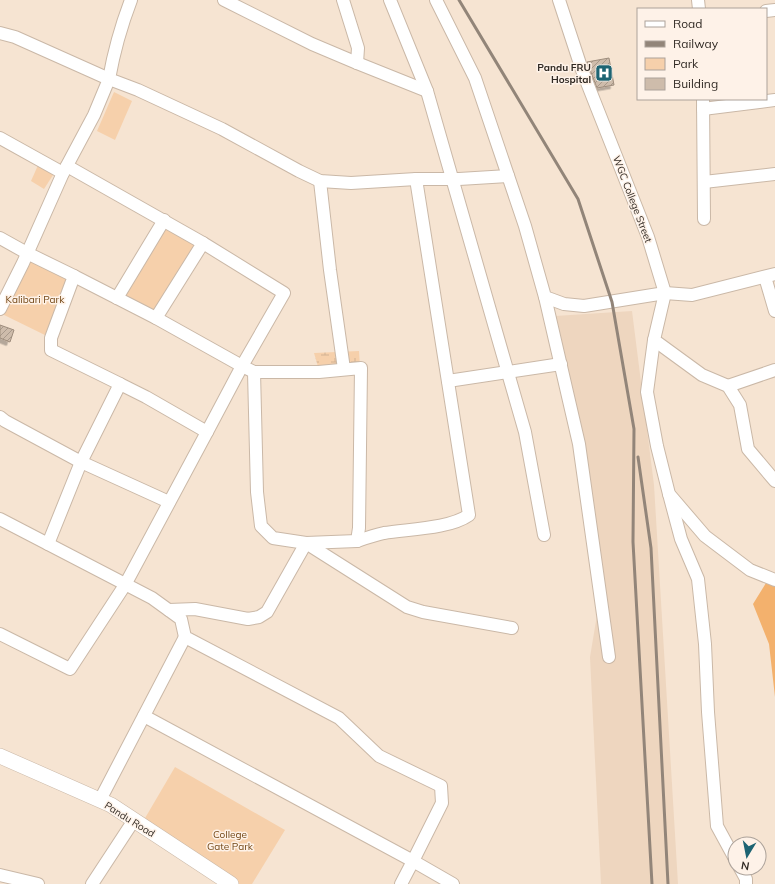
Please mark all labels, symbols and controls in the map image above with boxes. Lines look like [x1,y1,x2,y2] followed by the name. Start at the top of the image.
[637,8,767,100] legend
[673,16,702,31] text: Road
[673,36,719,51] text: Railway
[673,56,699,71] text: Park
[537,61,591,86] place label: Pandu FRU Hospital
[594,63,614,83] hospital icon: Pandu FRU Hospital
[673,76,718,91] text: Building
[610,154,655,245] street label: WGC College Street
[6,293,65,306] park label: Kalibari Park
[102,799,157,840] street label: Pandu Road
[207,828,254,853] park label: College Gate Park
[727,836,767,876] north arrow
[740,858,751,873] text: N

